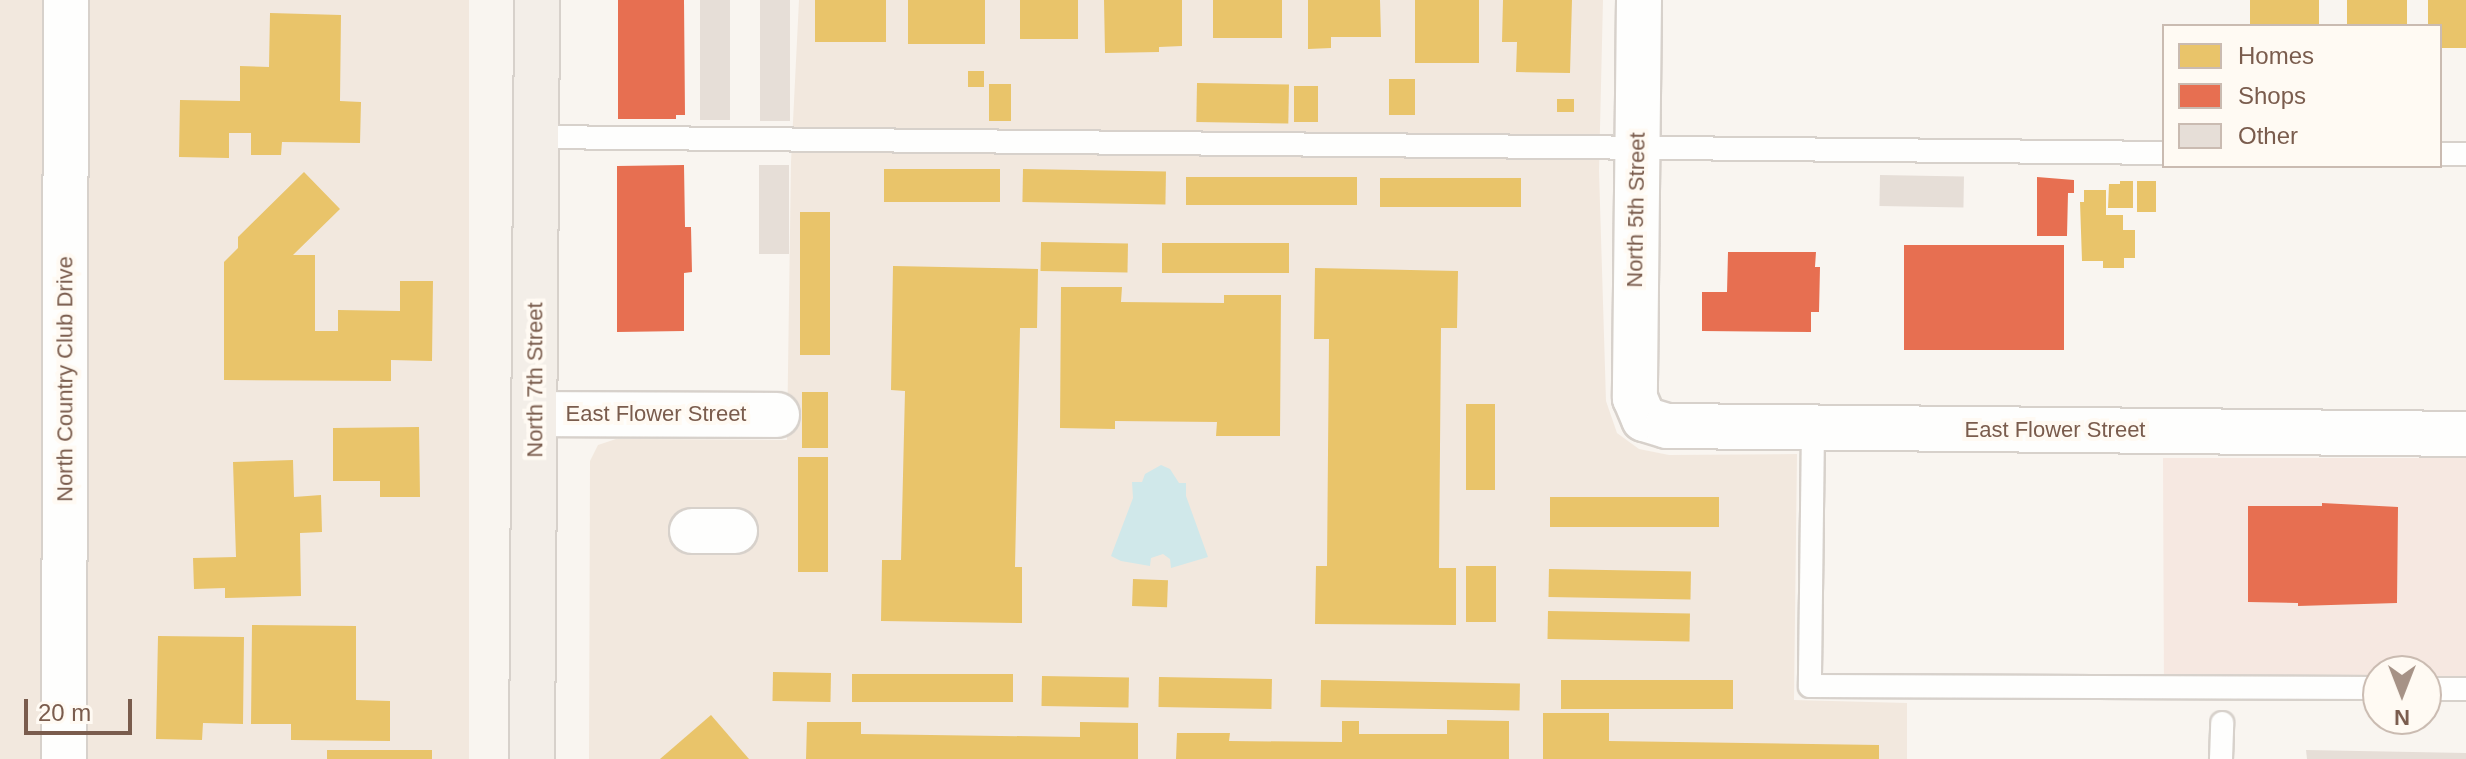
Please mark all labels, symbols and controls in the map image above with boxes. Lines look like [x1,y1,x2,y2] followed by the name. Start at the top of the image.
[2162,24,2442,168] legend
[2238,42,2314,69] text: Homes
[2238,82,2306,109] text: Shops
[2238,122,2298,149] text: Other
[1621,132,1651,288] street label: North 5th Street
[52,256,78,502] street label: North Country Club Drive
[522,302,548,458] street label: North 7th Street
[566,401,746,427] street label: East Flower Street
[1965,417,2145,443] street label: East Flower Street
[2362,655,2442,735] north arrow
[28,683,136,733] scale bar
[38,699,91,726] text: 20 m
[2394,705,2410,730] text: N

